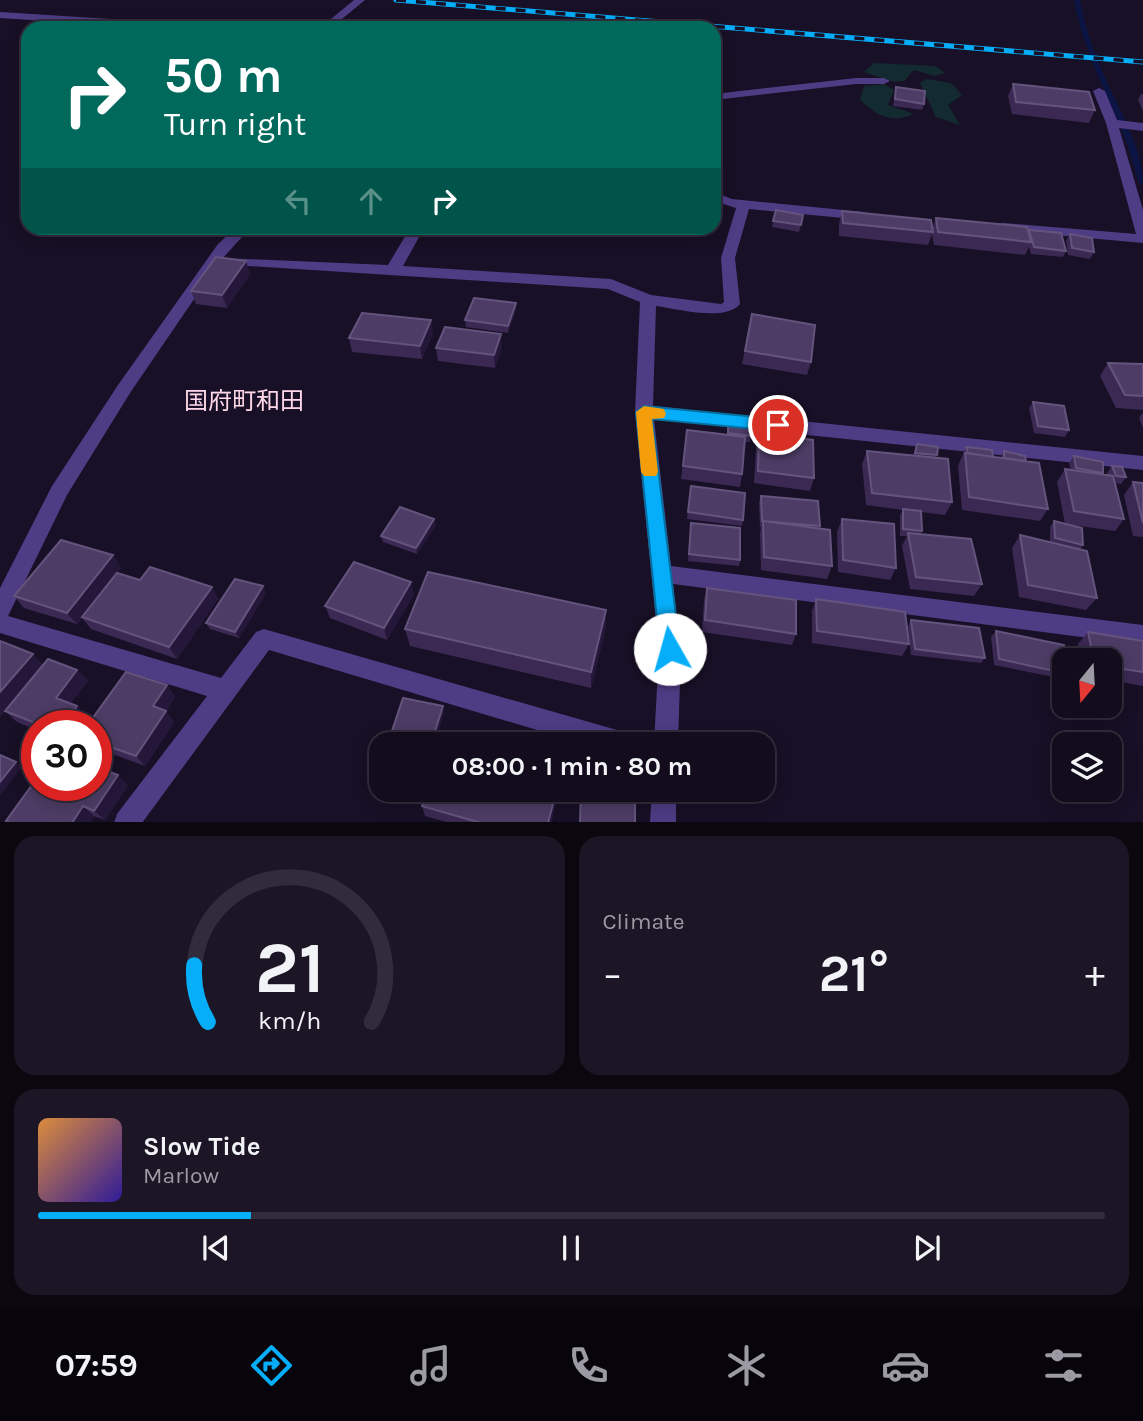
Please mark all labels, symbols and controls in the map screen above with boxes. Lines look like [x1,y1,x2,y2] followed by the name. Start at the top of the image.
[164,47,282,104] text: 50 m
[49,49,140,140] icon: right
[164,106,306,143] text: Turn right
[279,182,317,220] icon: left
[352,182,390,220] icon: ahead
[425,182,463,220] icon: right
[184,387,304,415] district label: 国府町和田
[748,395,808,455] pin
[759,406,797,444] icon: arrive
[633,612,707,686] position arrow
[1052,648,1122,718] north arrow
[1052,648,1122,802] map controls
[21,710,112,801] speed limit sign: 30
[1052,732,1122,802] button: layers
[452,751,692,782] text: 08:00 · 1 min · 80 m
[603,908,685,935] text: Climate
[254,925,324,1010] text: 21
[819,943,889,1004] text: 21°
[603,952,622,997] text: −
[1085,952,1105,997] text: +
[258,1005,321,1034] text: km/h
[143,1131,261,1162] text: Slow Tide
[143,1162,219,1189] text: Marlow
[197,1229,235,1267] icon: previous
[552,1229,590,1267] icon: pause
[908,1229,946,1267] icon: next
[247,1341,296,1390] icon: directions
[406,1341,455,1390] icon: music
[564,1341,613,1390] icon: phone
[722,1341,771,1390] icon: climate
[881,1341,930,1390] icon: car
[1039,1341,1088,1390] icon: filters
[55,1347,138,1384] text: 07:59

